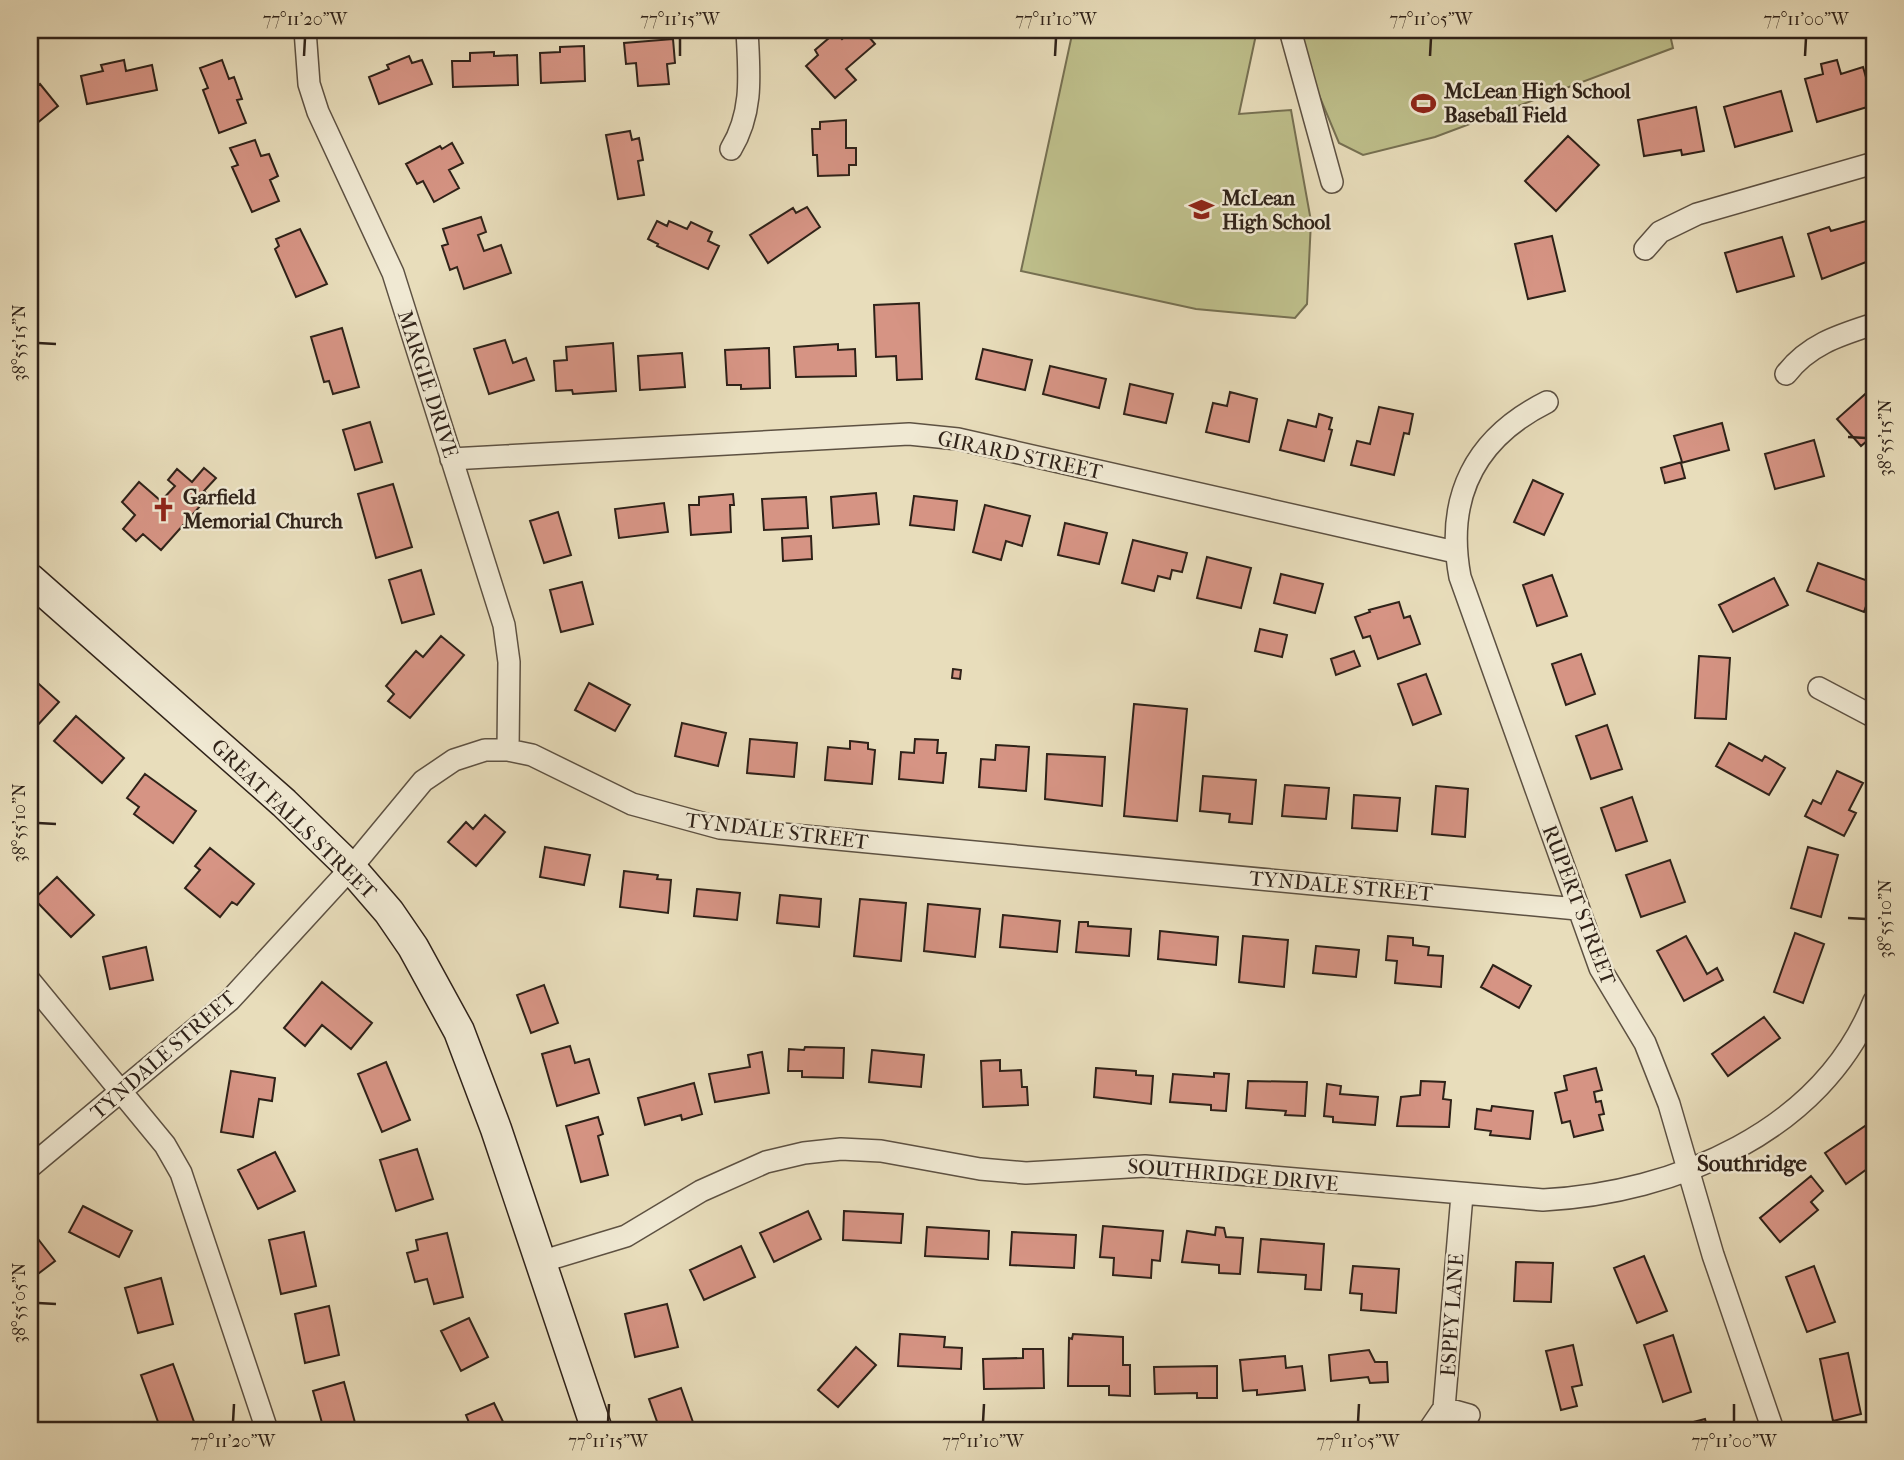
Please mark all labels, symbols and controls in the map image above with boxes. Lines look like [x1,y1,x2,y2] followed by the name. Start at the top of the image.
[263,9,349,30] text: 77°11'20"W
[640,9,721,30] text: 77°11'15"W
[1015,9,1098,30] text: 77°11'10"W
[1389,9,1474,30] text: 77°11'05"W
[1763,9,1850,30] text: 77°11'00"W
[1443,79,1631,127] place label: McLean High School Baseball Field
[1410,89,1438,117] sports icon: McLean High School Baseball Field
[1221,186,1331,234] place label: McLean High School
[1188,196,1216,224] school or university icon: McLean High School
[9,304,30,382] text: 38°55'15"N
[393,307,463,461] street label: MARGIE DRIVE
[1875,399,1896,477] text: 38°55'15"N
[936,426,1105,484] street label: GIRARD STREET
[182,485,343,533] place label: Garfield Memorial Church
[149,495,177,523] church icon: Garfield Memorial Church
[207,734,382,905] street label: GREAT FALLS STREET
[9,783,30,863] text: 38°55'10"N
[684,808,871,854] street label: TYNDALE STREET
[1537,822,1621,989] street label: RUPERT STREET
[1248,866,1434,906] street label: TYNDALE STREET
[1875,879,1896,959] text: 38°55'10"N
[86,985,241,1124] street label: TYNDALE STREET
[1697,1150,1808,1177] district label: Southridge
[1127,1154,1340,1196] street label: SOUTHRIDGE DRIVE
[1436,1253,1468,1377] street label: ESPEY LANE
[9,1262,30,1343] text: 38°55'05"N
[191,1431,277,1452] text: 77°11'20"W
[568,1431,649,1452] text: 77°11'15"W
[942,1431,1025,1452] text: 77°11'10"W
[1316,1431,1401,1452] text: 77°11'05"W
[1691,1431,1778,1452] text: 77°11'00"W

